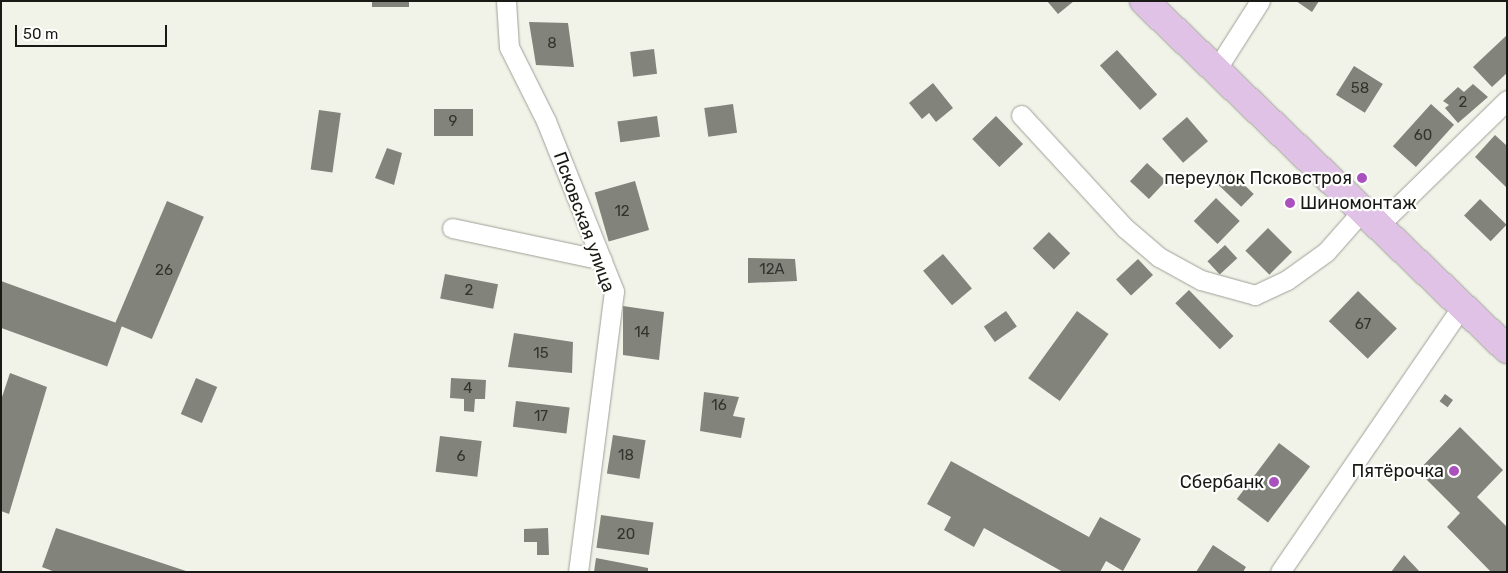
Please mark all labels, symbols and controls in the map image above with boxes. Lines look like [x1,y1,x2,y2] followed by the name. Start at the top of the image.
[18,15,170,47] scale bar
[23,25,58,43] text: 50 m
[547,35,557,53] house number: 8
[1351,80,1369,98] house number: 58
[1459,94,1467,112] house number: 2
[449,113,457,131] house number: 9
[1414,127,1432,145] house number: 60
[549,149,619,295] street label: Псковская улица
[1164,167,1352,189] place label: переулок Псковстроя
[1356,172,1368,184] marker: переулок Псковстроя
[1300,192,1417,214] place label: Шиномонтаж
[1284,197,1296,209] marker: Шиномонтаж
[614,203,630,221] house number: 12
[759,261,785,279] house number: 12А
[155,262,173,280] house number: 26
[465,282,473,300] house number: 2
[1355,316,1371,334] house number: 67
[634,324,650,342] house number: 14
[533,345,549,363] house number: 15
[463,380,473,398] house number: 4
[711,397,727,415] house number: 16
[534,408,548,426] house number: 17
[618,447,634,465] house number: 18
[456,448,466,466] house number: 6
[1351,460,1444,482] place label: Пятёрочка
[1448,465,1460,477] marker: Пятёрочка
[1180,471,1264,493] place label: Сбербанк
[1268,476,1280,488] marker: Сбербанк
[617,526,635,544] house number: 20

